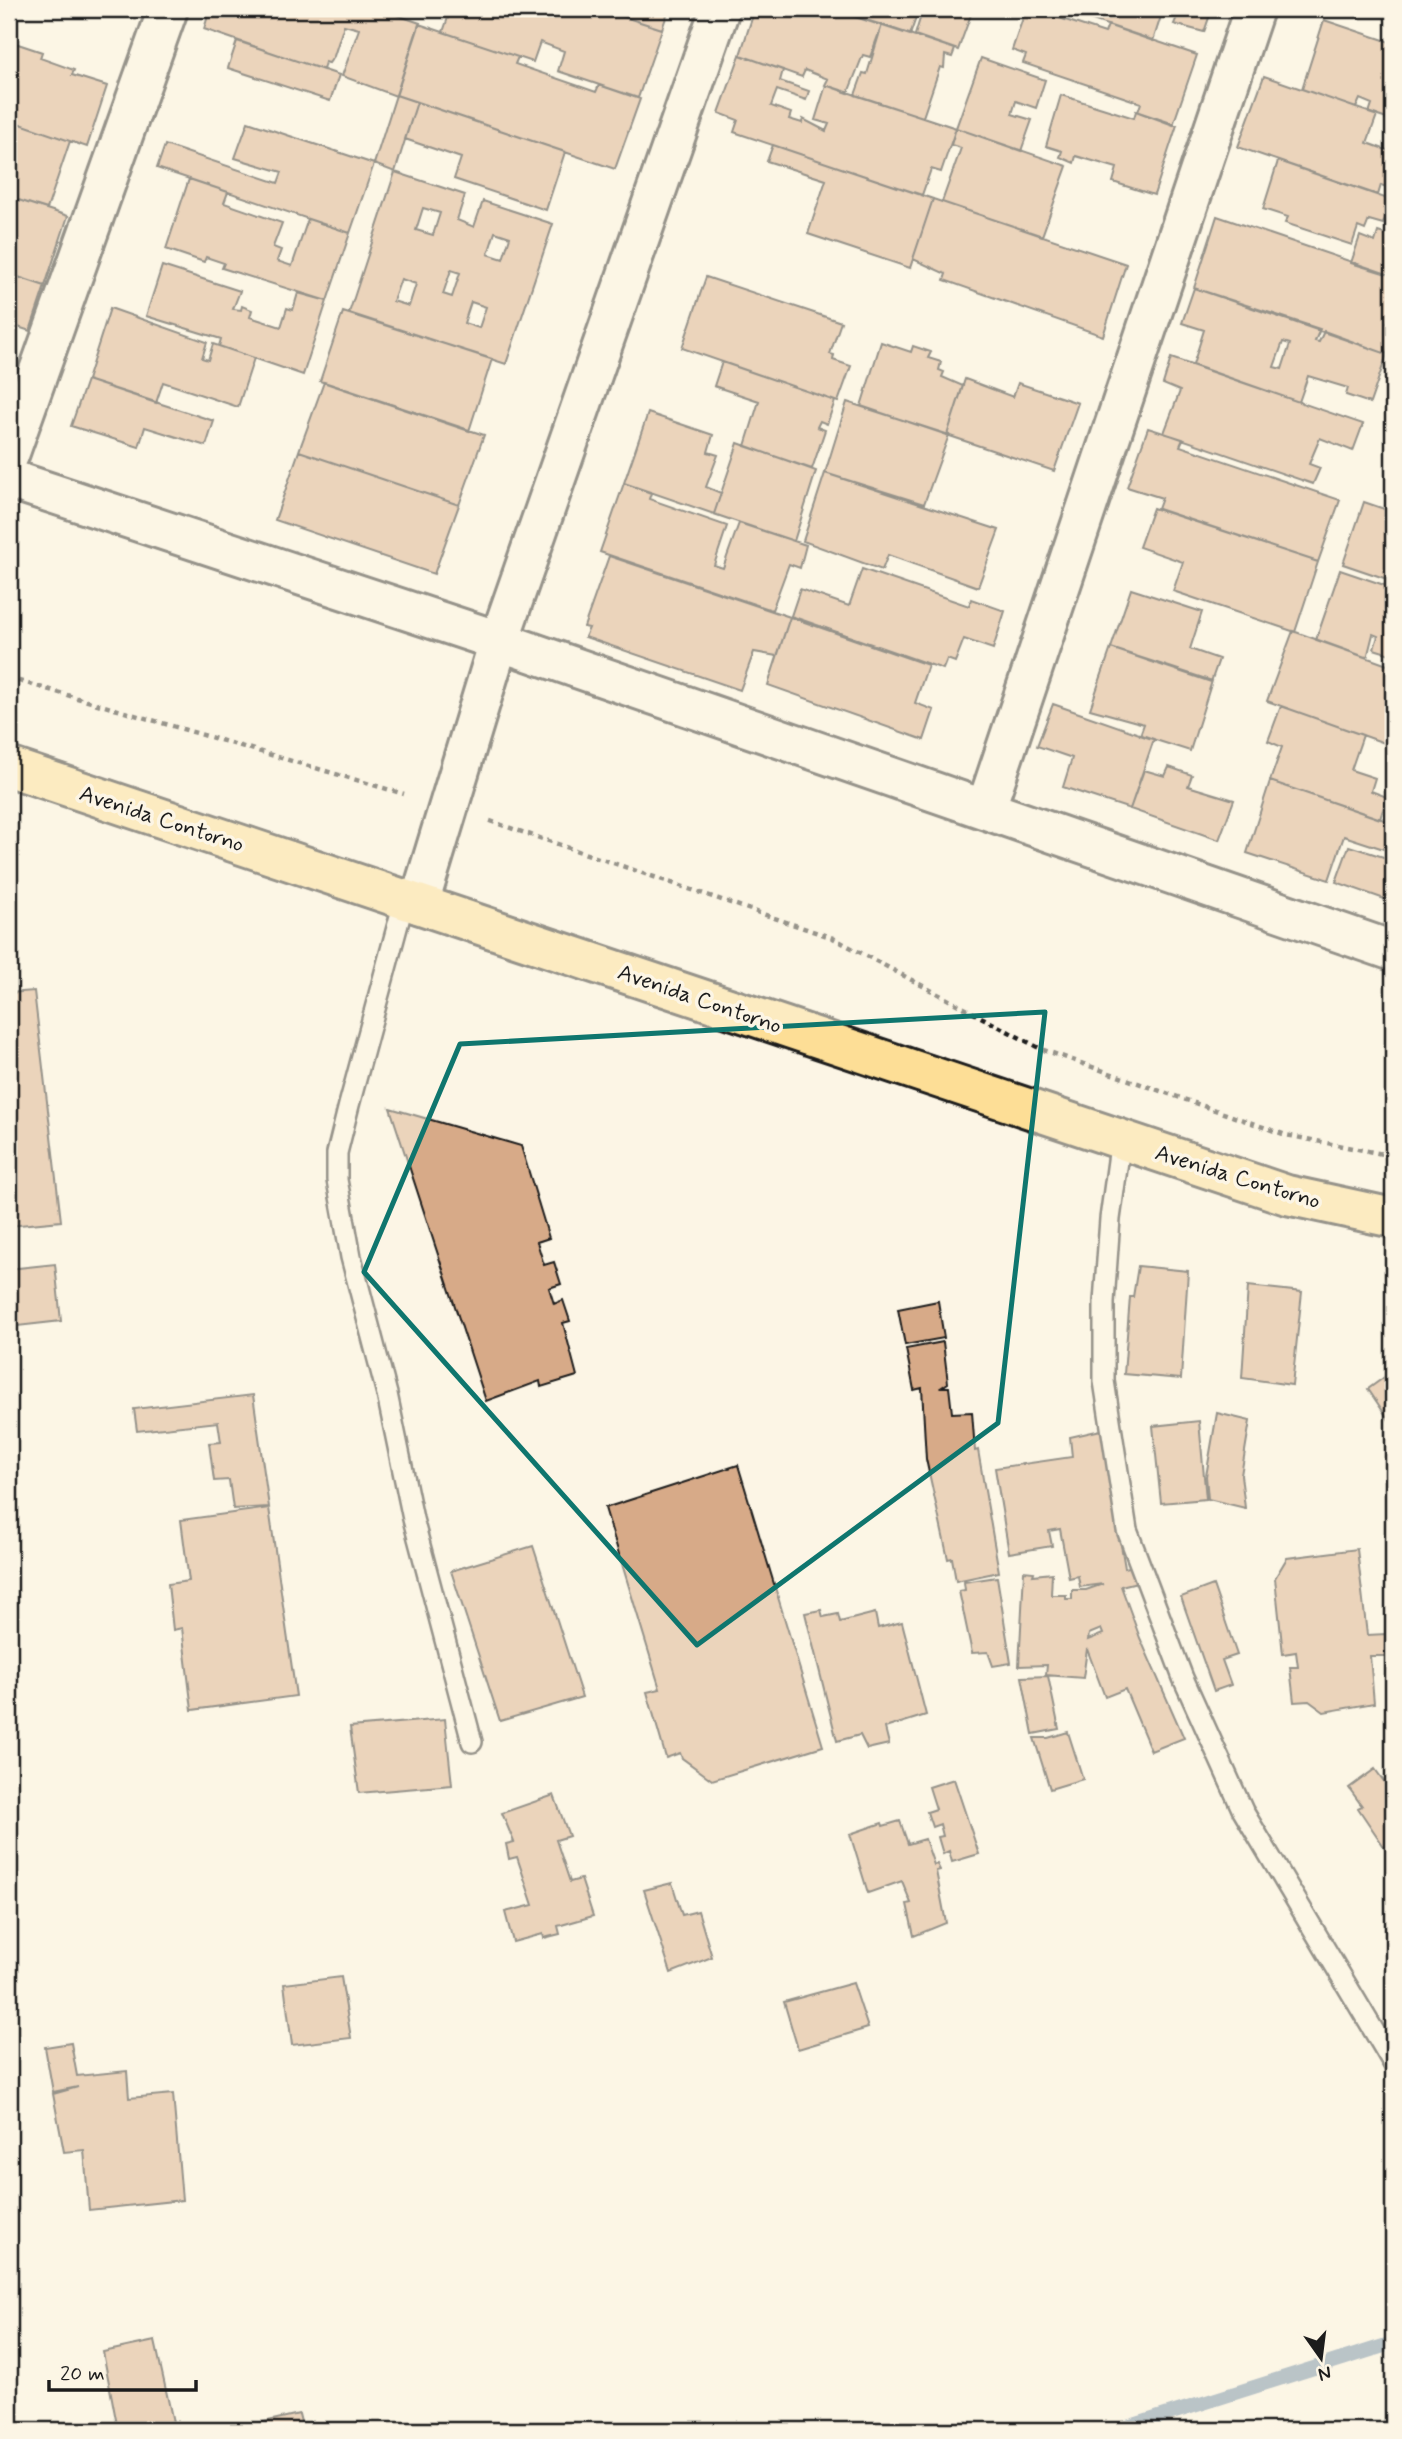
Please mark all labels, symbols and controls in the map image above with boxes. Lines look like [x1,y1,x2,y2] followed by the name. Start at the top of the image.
[75,779,248,861] street label: Avenida Contorno
[613,958,785,1042] street label: Avenida Contorno
[1151,1138,1324,1217] street label: Avenida Contorno
[1286,2324,1356,2394] north arrow
[49,2348,196,2392] scale bar
[1316,2359,1334,2387] text: N
[60,2360,105,2388] text: 20 m

